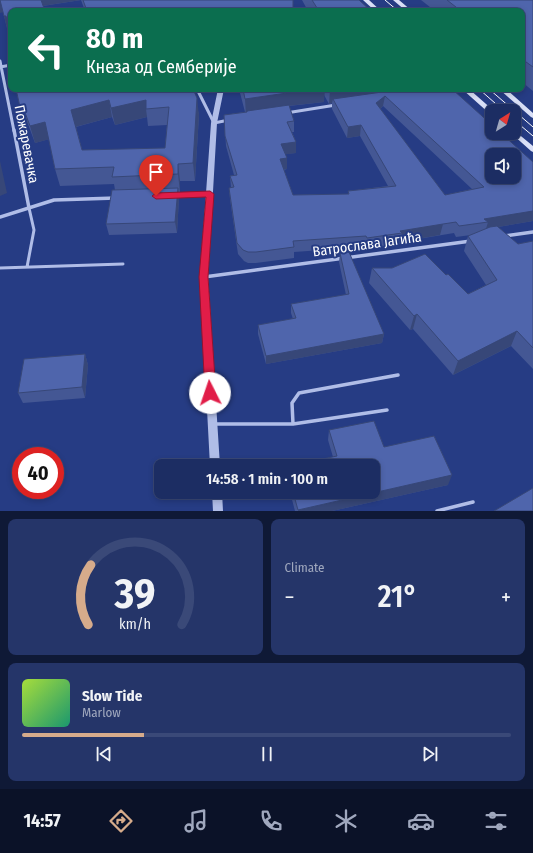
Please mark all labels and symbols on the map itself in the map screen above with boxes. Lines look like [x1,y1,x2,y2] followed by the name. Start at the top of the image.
[11,103,42,185] street label: Пожаревачка
[485,104,521,140] north arrow
[139,155,173,196] pin
[312,228,423,261] street label: Ватрослава Јагића
[189,372,231,414] position arrow
[12,447,64,499] speed limit sign: 40

